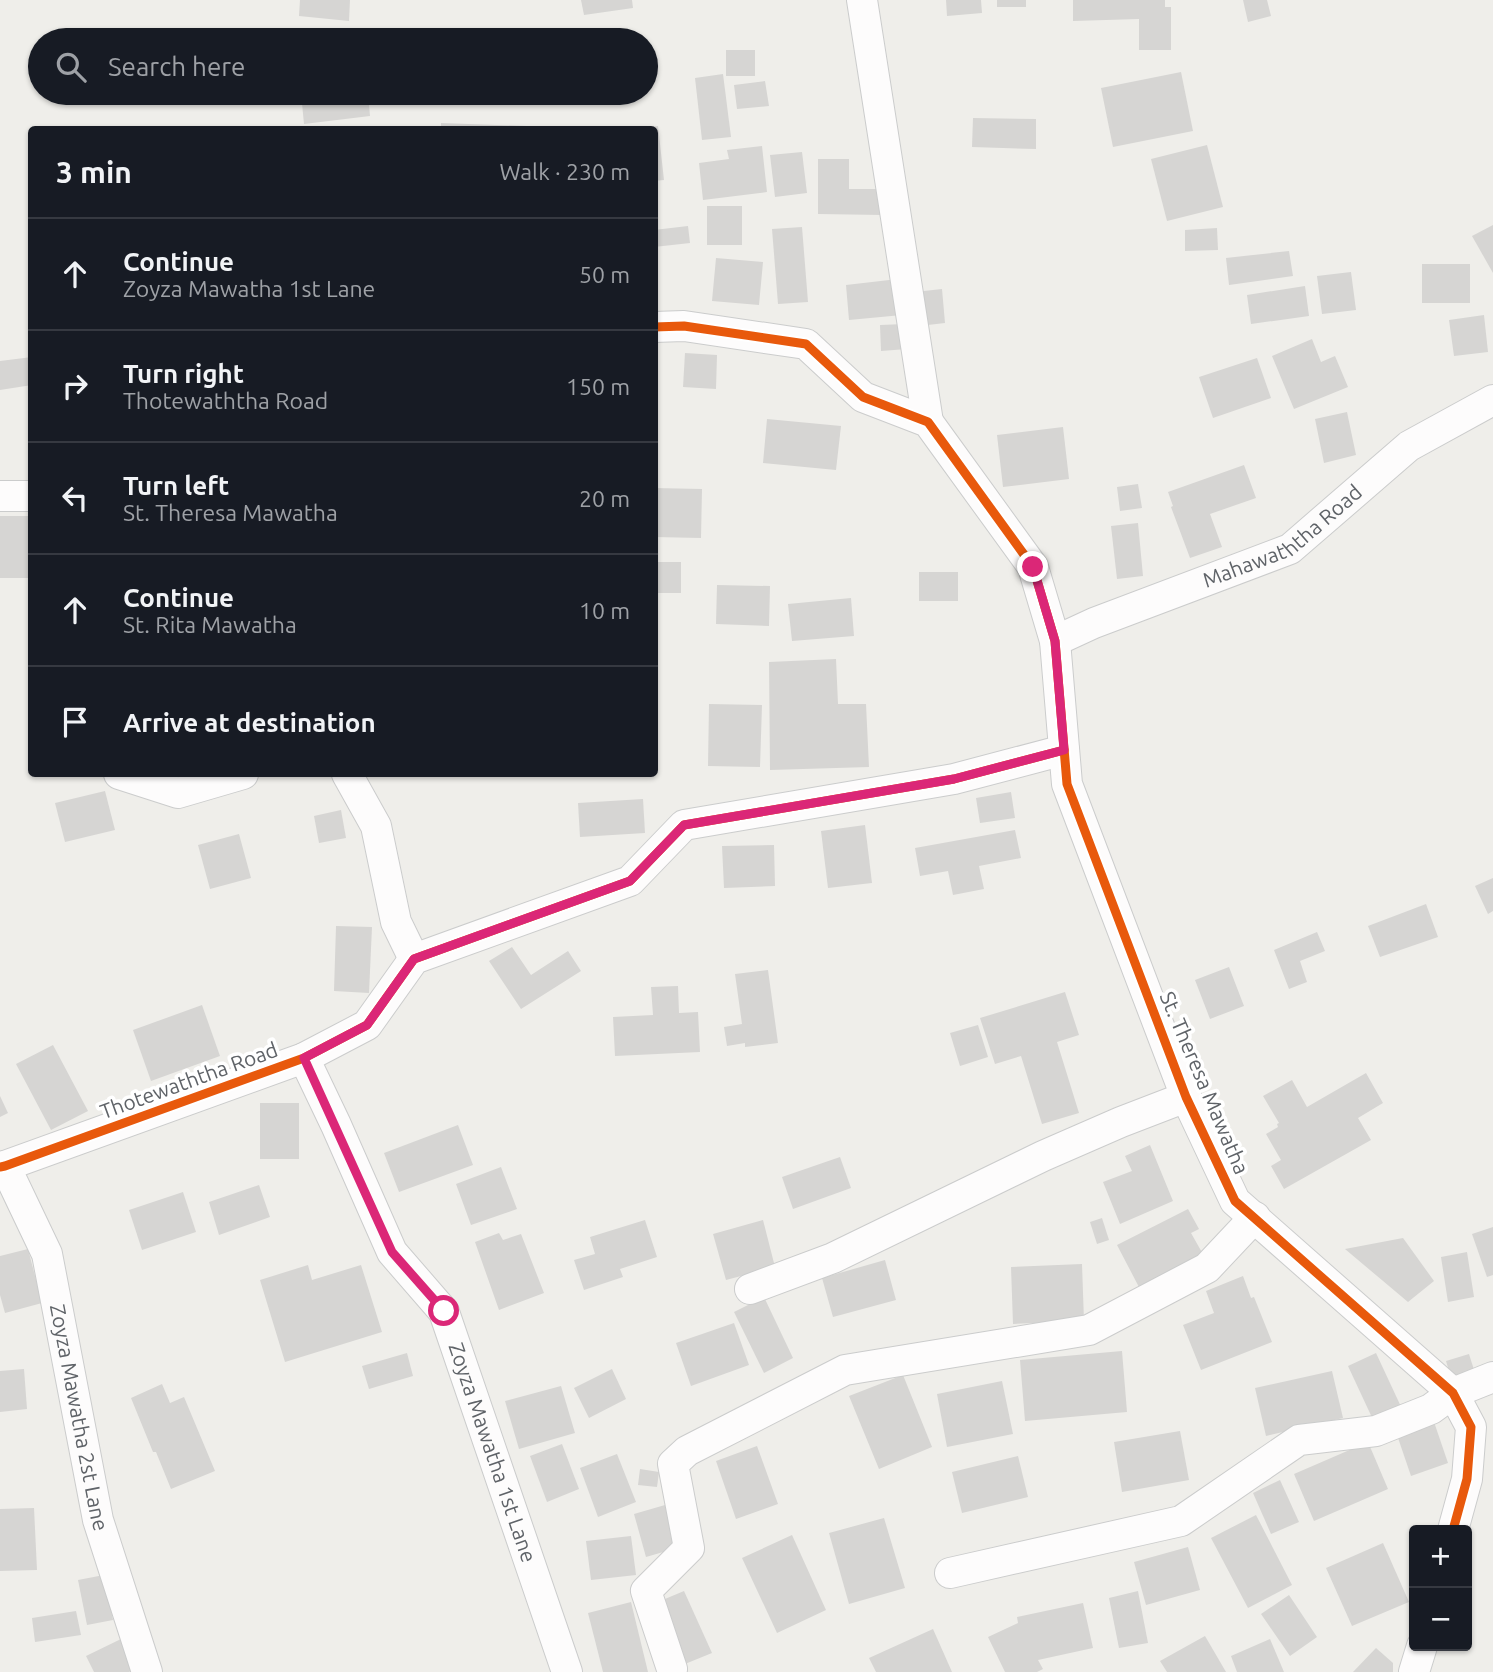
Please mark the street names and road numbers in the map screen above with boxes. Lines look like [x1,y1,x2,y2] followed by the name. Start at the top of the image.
[1199,479,1366,592] street label: Mahawaththa Road
[1156,988,1254,1178] street label: St. Theresa Mawatha
[97,1037,281,1123] street label: Thotewaththa Road
[46,1302,114,1534] street label: Zoyza Mawatha 2st Lane
[444,1339,542,1565] street label: Zoyza Mawatha 1st Lane

